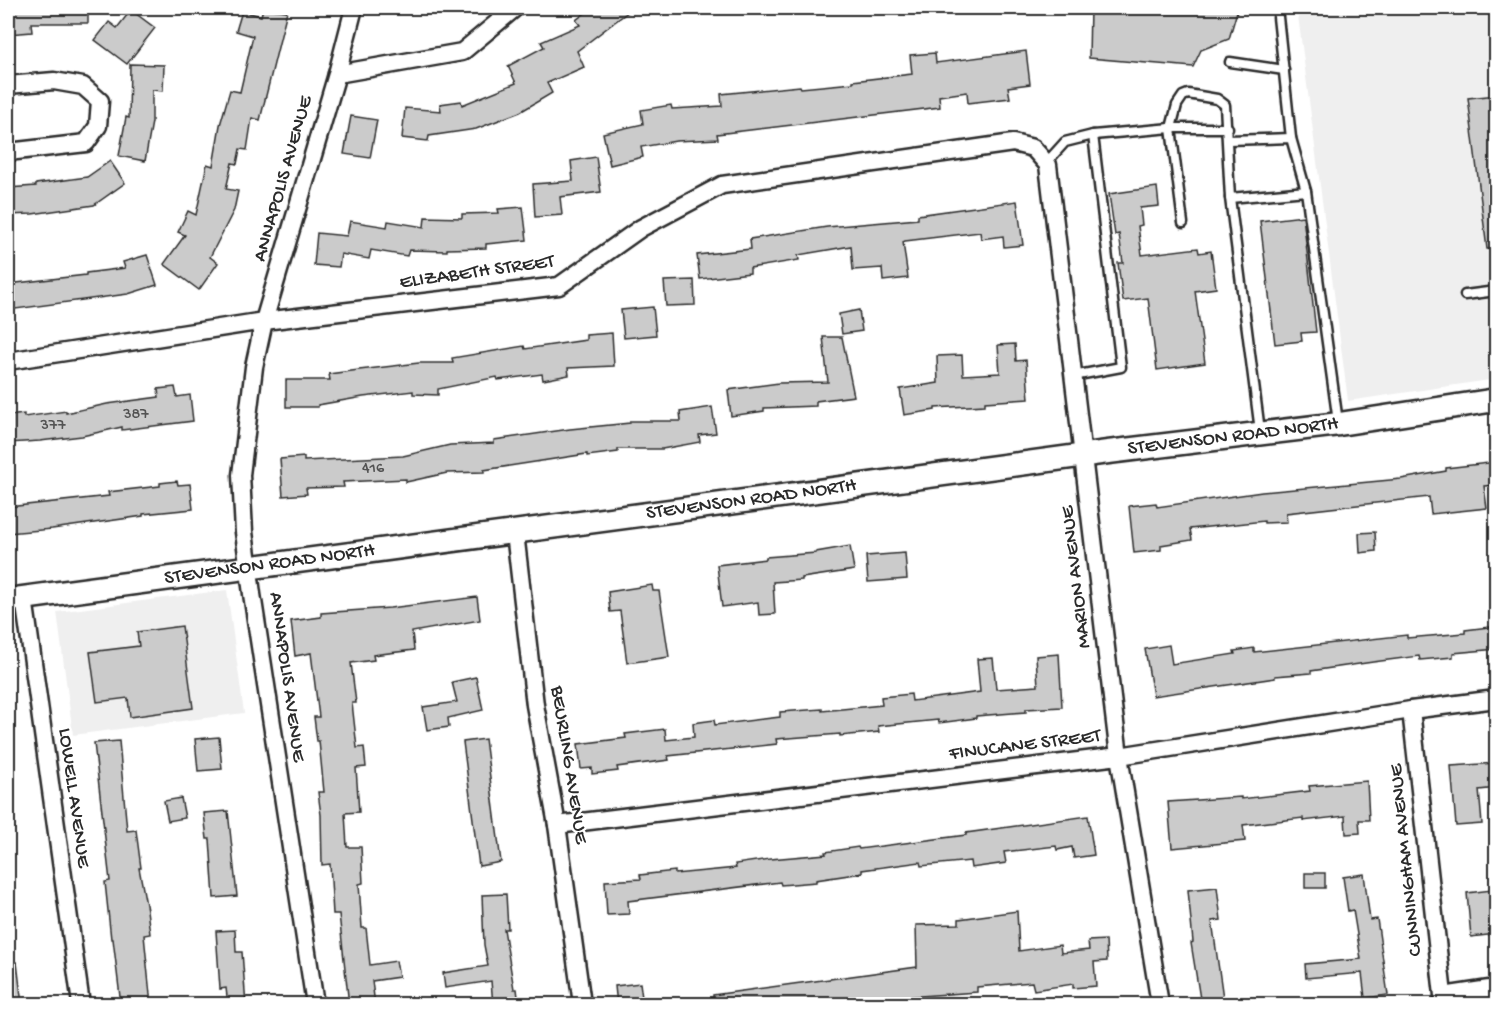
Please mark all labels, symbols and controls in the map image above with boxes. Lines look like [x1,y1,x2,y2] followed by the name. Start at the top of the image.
[249,92,319,265] street label: ANNAPOLIS AVENUE
[398,251,557,295] street label: ELIZABETH STREET
[122,406,149,425] house number: 387
[1127,413,1340,461] street label: STEVENSON ROAD NORTH
[40,417,66,436] house number: 377
[362,460,385,479] house number: 416
[645,474,859,526] street label: STEVENSON ROAD NORTH
[1057,503,1097,649] street label: MARION AVENUE
[163,539,377,590] street label: STEVENSON ROAD NORTH
[263,591,310,765] street label: ANNAPOLIS AVENUE
[544,683,592,847] street label: BEURLING AVENUE
[947,725,1103,767] street label: FINUCANE STREET
[52,727,94,871] street label: LOWELL AVENUE
[1385,761,1429,957] street label: CUNNINGHAM AVENUE

